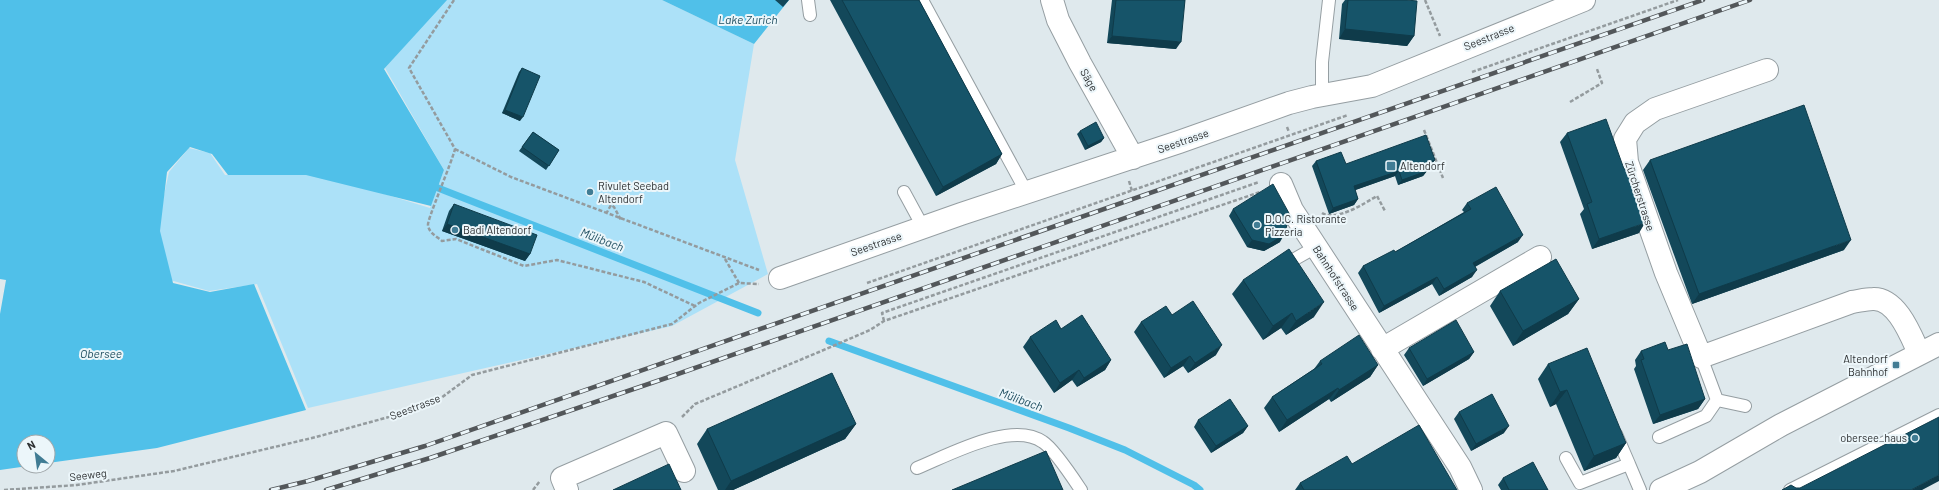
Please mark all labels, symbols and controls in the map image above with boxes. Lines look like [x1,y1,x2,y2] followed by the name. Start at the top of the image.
[718,12,778,26] water label: Lake Zurich
[1462,20,1516,53] street label: Seestrasse
[1078,66,1101,93] street label: Säge
[1156,126,1210,155] street label: Seestrasse
[1400,159,1445,172] place label: Altendorf
[1623,159,1658,232] street label: Zürcherstrasse
[1385,160,1397,172] marker: Altendorf
[598,179,669,205] place label: Rivulet Seebad Altendorf
[585,187,595,197] marker: Rivulet Seebad Altendorf
[1265,212,1346,238] place label: D.O.C. Ristorante Pizzeria
[1252,220,1262,230] marker: D.O.C. Ristorante Pizzeria
[463,223,531,236] place label: Badi Altendorf
[579,224,626,254] water label: Mülibach
[450,225,460,235] marker: Badi Altendorf
[849,229,903,258] street label: Seestrasse
[1311,243,1362,313] street label: Bahnhofstrasse
[80,346,122,360] water label: Obersee
[1843,352,1888,378] place label: Altendorf Bahnhof
[1891,360,1901,370] marker: Altendorf Bahnhof
[998,385,1045,413] water label: Mülibach
[388,391,442,422] street label: Seestrasse
[1840,431,1907,444] place label: obersee_haus
[1910,433,1920,443] marker: obersee_haus
[16,434,56,474] north arrow
[25,437,37,452] text: N
[69,466,107,483] street label: Seeweg

